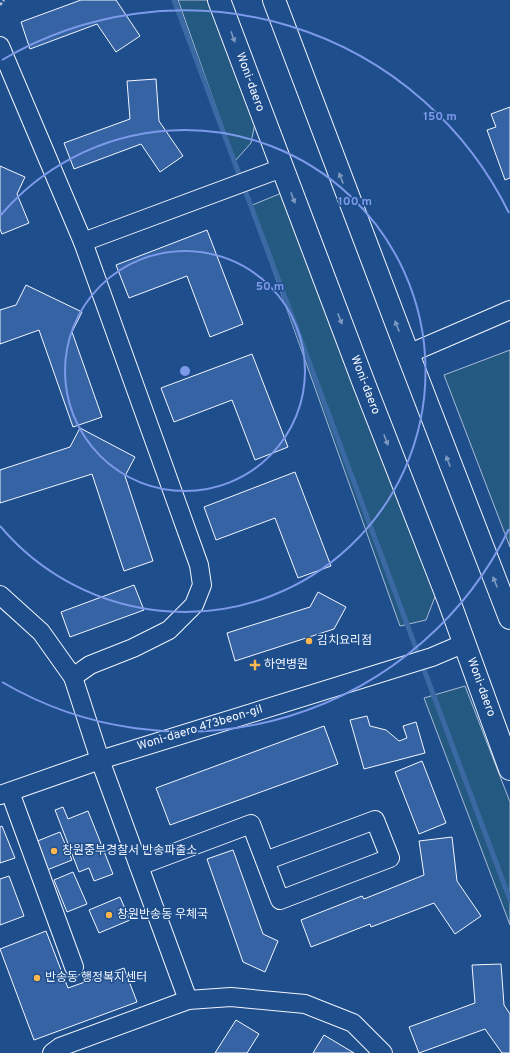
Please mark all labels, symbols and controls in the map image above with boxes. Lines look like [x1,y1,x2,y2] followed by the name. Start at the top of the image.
[230,31,236,43] one-way arrow
[232,50,268,114] street label: Woni-daero
[423,109,457,125] text: 150 m
[338,172,344,184] one-way arrow
[291,192,297,204] one-way arrow
[338,194,372,210] text: 100 m
[256,279,284,295] text: 50 m
[337,314,343,326] one-way arrow
[394,320,400,332] one-way arrow
[346,353,384,417] street label: Woni-daero
[178,364,192,378] centre of rings
[384,435,390,447] one-way arrow
[445,454,451,466] one-way arrow
[492,575,498,587] one-way arrow
[317,633,372,649] place label: 김치요리점
[304,636,314,646] marker: 김치요리점
[463,655,499,719] street label: Woni-daero
[264,657,308,673] place label: 하연병원
[249,659,261,671] marker: 하연병원
[135,701,265,755] street label: Woni-daero 473beon-gil
[62,843,197,859] place label: 창원중부경찰서 반송파출소
[49,846,59,856] marker: 창원중부경찰서 반송파출소
[117,907,208,923] place label: 창원반송동 우체국
[104,910,114,920] marker: 창원반송동 우체국
[45,970,147,986] place label: 반송동 행정복지센터
[32,973,42,983] marker: 반송동 행정복지센터

